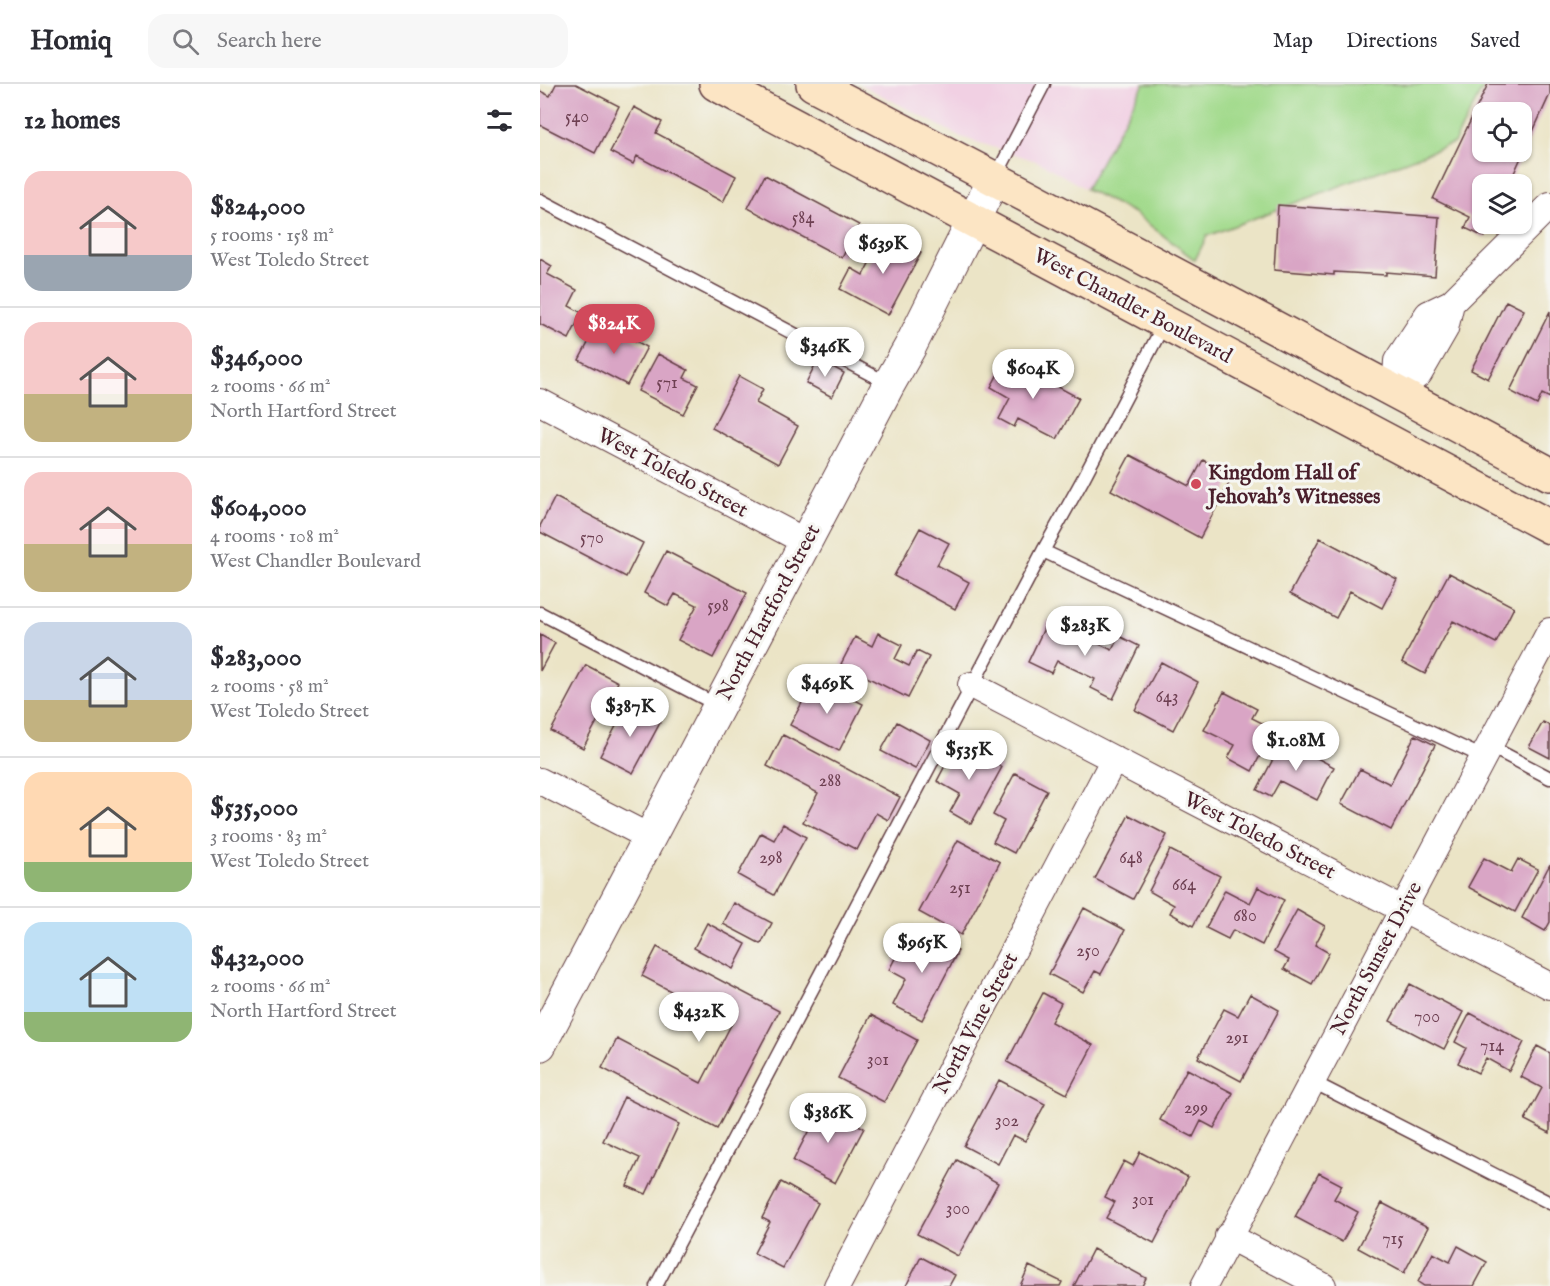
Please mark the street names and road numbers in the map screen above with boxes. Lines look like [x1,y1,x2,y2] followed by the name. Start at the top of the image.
[1028,242,1237,371] street label: West Chandler Boulevard
[592,422,752,524] street label: West Toledo Street
[711,520,827,706] street label: North Hartford Street
[1179,786,1340,886] street label: West Toledo Street
[1325,877,1429,1040] street label: North Sunset Drive
[928,948,1025,1099] street label: North Vine Street

